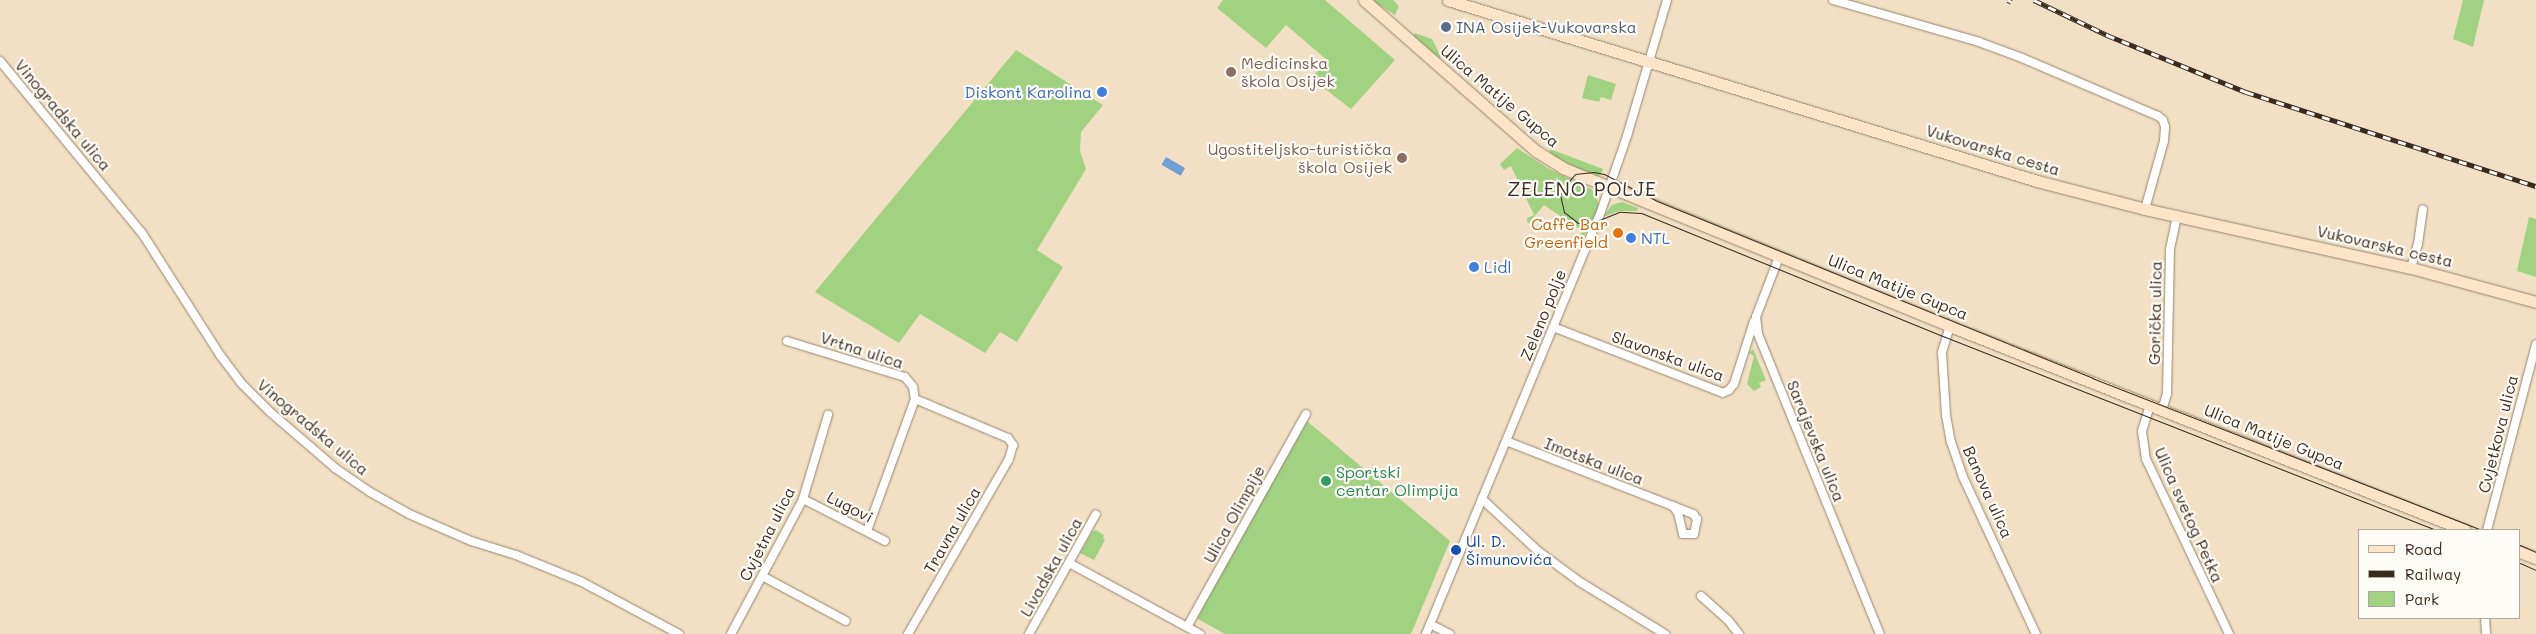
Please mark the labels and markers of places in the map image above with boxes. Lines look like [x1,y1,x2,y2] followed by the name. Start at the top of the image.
[1456,17,1637,37] place label: INA Osijek-Vukovarska
[1440,21,1452,33] marker: INA Osijek-Vukovarska
[1241,53,1335,91] place label: Medicinska škola Osijek
[1225,66,1237,78] marker: Medicinska škola Osijek
[964,82,1092,102] place label: Diskont Karolina
[1096,86,1108,98] marker: Diskont Karolina
[1208,139,1392,177] place label: Ugostiteljsko-turistička škola Osijek
[1396,152,1408,164] marker: Ugostiteljsko-turistička škola Osijek
[1524,214,1608,252] place label: Caffe Bar Greenfield
[1612,227,1624,239] marker: Caffe Bar Greenfield
[1641,228,1670,248] place label: NTL
[1625,232,1637,244] marker: NTL
[1484,257,1511,277] place label: Lidl
[1468,261,1480,273] marker: Lidl
[1336,462,1459,500] place label: Sportski centar Olimpija
[1320,475,1332,487] marker: Sportski centar Olimpija
[1466,531,1552,569] place label: Ul. D. Šimunovića
[1450,544,1462,556] marker: Ul. D. Šimunovića

